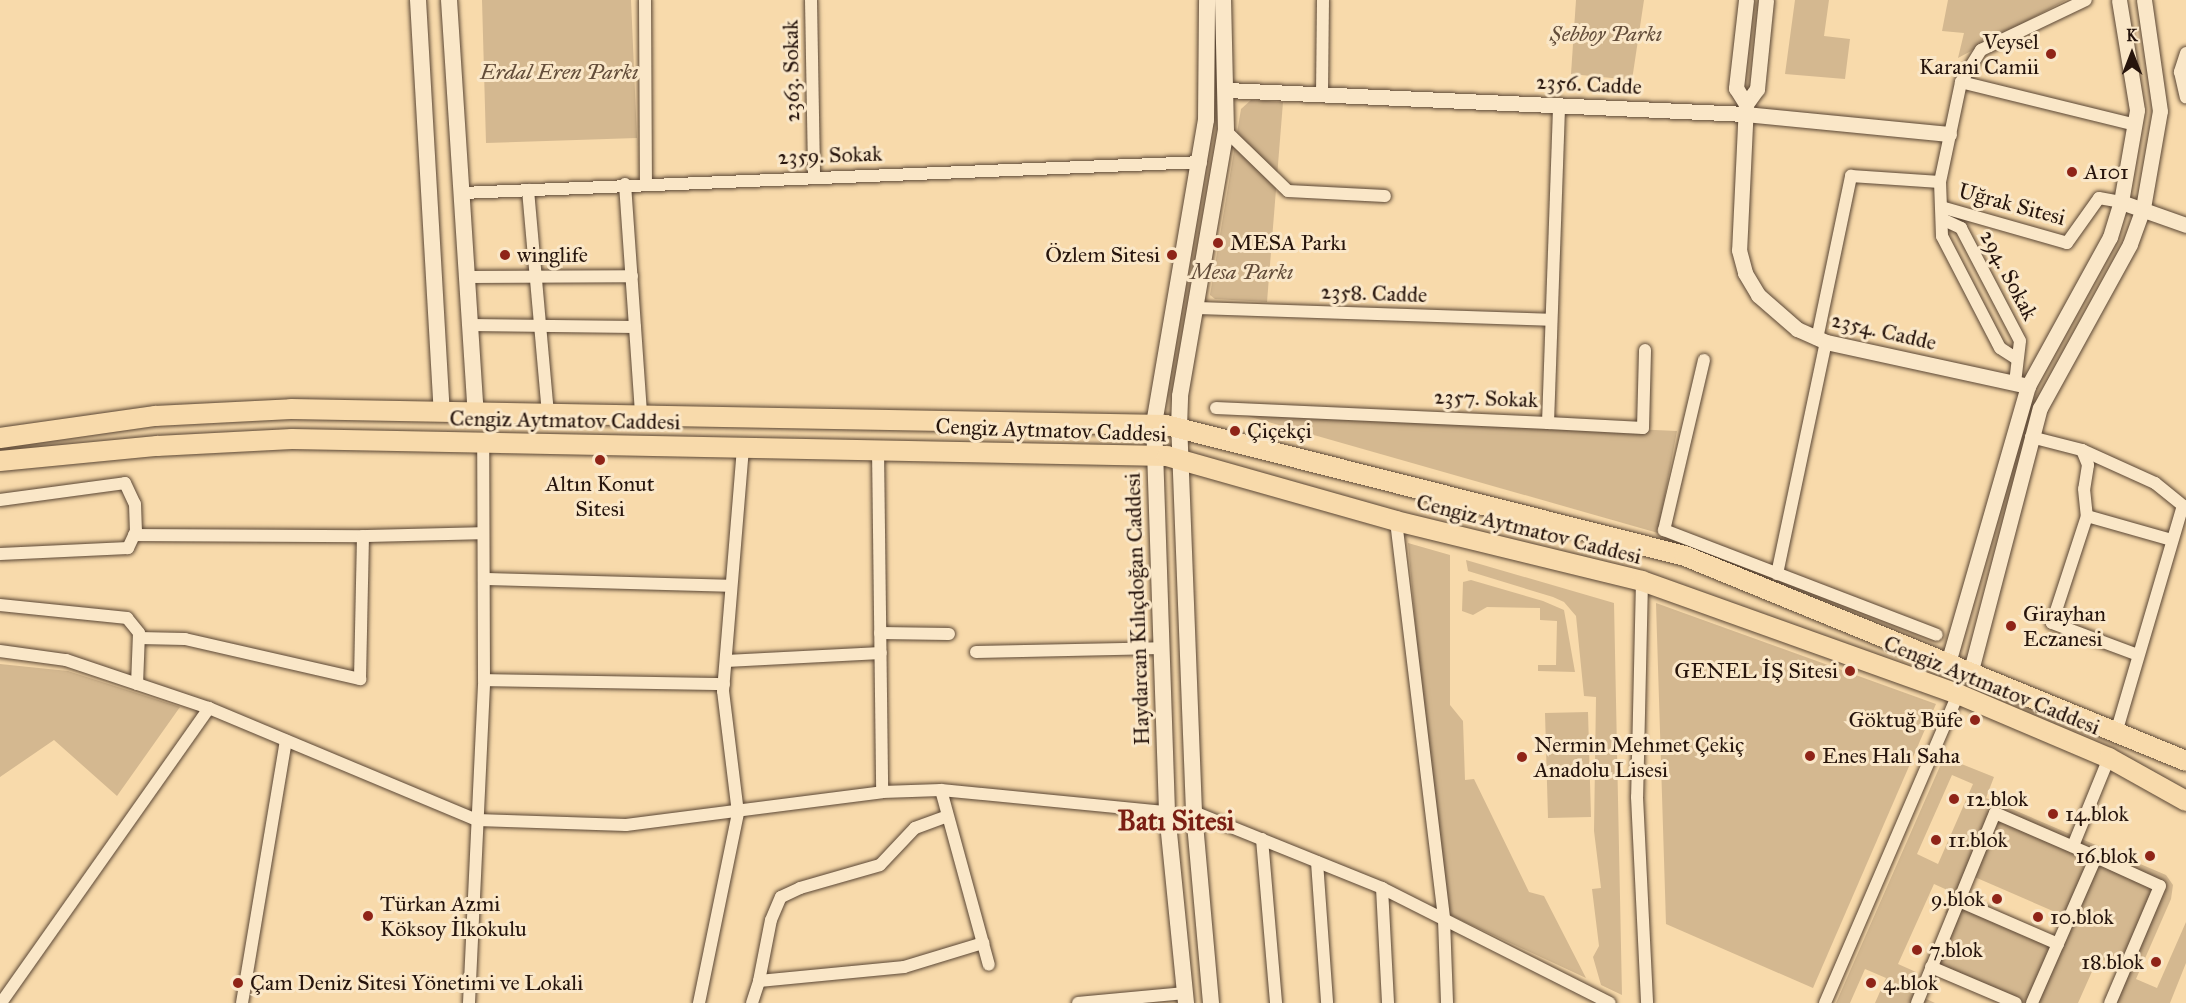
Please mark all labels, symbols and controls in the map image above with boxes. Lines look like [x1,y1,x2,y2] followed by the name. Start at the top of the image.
[777,20,805,122] street label: 2363. Sokak
[1550,21,1662,47] park label: Şebboy Parkı
[2102,24,2162,84] north arrow
[2126,26,2138,45] text: K
[1919,28,2039,80] place label: Veysel Karani Camii
[2044,47,2058,61] marker: Veysel Karani Camii
[480,59,638,85] park label: Erdal Eren Parkı
[1535,68,1643,100] street label: 2356. Cadde
[777,140,883,170] street label: 2359. Sokak
[2084,159,2129,185] place label: A101
[2065,165,2079,179] marker: A101
[1956,177,2068,231] street label: Uğrak Sitesi
[1974,225,2044,325] street label: 294. Sokak
[1230,230,1346,256] place label: MESA Parkı
[1211,236,1225,250] marker: MESA Parkı
[517,242,588,268] place label: winglife
[1045,242,1160,268] place label: Özlem Sitesi
[498,248,512,262] marker: winglife
[1165,248,1179,262] marker: Özlem Sitesi
[1191,259,1293,285] park label: Mesa Parkı
[1320,278,1428,308] street label: 2358. Cadde
[1829,306,1939,356] street label: 2354. Cadde
[1433,383,1539,413] street label: 2357. Sokak
[449,405,681,435] street label: Cengiz Aytmatov Caddesi
[935,413,1167,447] street label: Cengiz Aytmatov Caddesi
[1247,418,1312,444] place label: Çiçekçi
[1228,424,1242,438] marker: Çiçekçi
[593,453,607,467] marker: Altın Konut Sitesi
[545,470,655,522] place label: Altın Konut Sitesi
[1119,472,1155,746] street label: Haydarcan Kılıçdoğan Caddesi
[1414,488,1644,570] street label: Cengiz Aytmatov Caddesi
[2023,600,2106,652] place label: Girayhan Eczanesi
[2004,619,2018,633] marker: Girayhan Eczanesi
[1880,629,2104,741] street label: Cengiz Aytmatov Caddesi
[1674,658,1838,684] place label: GENEL İŞ Sitesi
[1843,664,1857,678] marker: GENEL İŞ Sitesi
[1848,707,1963,733] place label: Göktuğ Büfe
[1968,713,1982,727] marker: Göktuğ Büfe
[1534,731,1744,782] place label: Nermin Mehmet Çekiç Anadolu Lisesi
[1822,743,1960,769] place label: Enes Halı Saha
[1803,749,1817,763] marker: Enes Halı Saha
[1515,750,1529,764] marker: Nermin Mehmet Çekiç Anadolu Lisesi
[1966,786,2028,812] place label: 12.blok
[1947,792,1961,806] marker: 12.blok
[2065,801,2129,827] place label: 14.blok
[1117,804,1235,838] district label: Batı Sitesi
[2046,807,2060,821] marker: 14.blok
[1948,827,2008,853] place label: 11.blok
[1929,833,1943,847] marker: 11.blok
[2076,843,2138,869] place label: 16.blok
[2143,849,2157,863] marker: 16.blok
[1931,886,1985,912] place label: 9.blok
[380,890,527,942] place label: Türkan Azmi Köksoy İlkokulu
[1990,892,2004,906] marker: 9.blok
[2050,904,2114,930] place label: 10.blok
[361,909,375,923] marker: Türkan Azmi Köksoy İlkokulu
[2031,910,2045,924] marker: 10.blok
[1929,937,1983,963] place label: 7.blok
[1910,943,1924,957] marker: 7.blok
[2081,949,2144,975] place label: 18.blok
[2149,955,2163,969] marker: 18.blok
[250,970,583,996] place label: Çam Deniz Sitesi Yönetimi ve Lokali
[1883,970,1938,996] place label: 4.blok
[231,976,245,990] marker: Çam Deniz Sitesi Yönetimi ve Lokali
[1864,976,1878,990] marker: 4.blok

